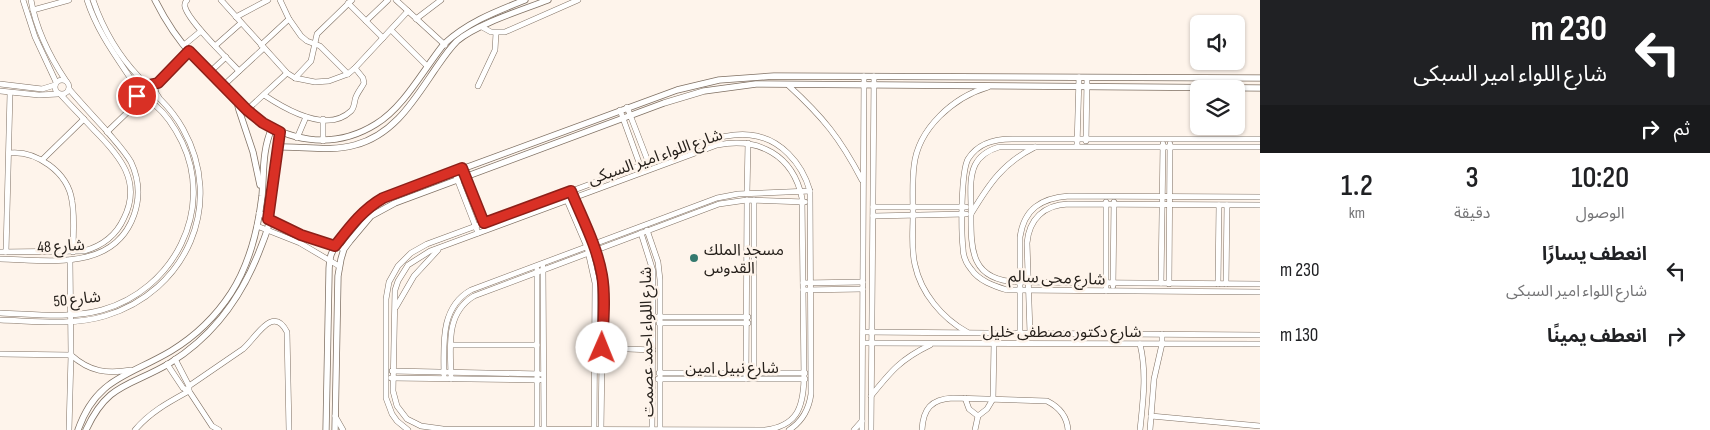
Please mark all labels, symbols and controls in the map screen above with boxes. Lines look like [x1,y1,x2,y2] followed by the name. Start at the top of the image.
[1531,8,1607,51] text: 230 m
[1190,15,1245,135] map controls
[1190,15,1245,70] button: sound
[1625,20,1690,85] icon: left
[1413,61,1607,88] text: شارع اللواء امير السبكى
[116,75,158,117] pin
[1190,80,1245,135] button: layers
[123,82,151,110] icon: arrive
[1636,115,1664,143] icon: right
[1674,118,1690,141] text: ثم
[586,125,726,191] street label: شارع اللواء امير السبكى
[1466,160,1479,196] text: 3
[1571,160,1629,196] text: 10:20
[1341,168,1373,204] text: 1.2
[1349,204,1365,223] text: km
[1454,204,1490,223] text: دقيقة
[1576,204,1624,223] text: الوصول
[37,236,85,259] street label: شارع 48
[704,241,784,278] place label: مسجد الملك القدوس
[1542,243,1647,266] text: انعطف يسارًا
[688,252,700,264] marker: مسجد الملك القدوس
[1662,257,1690,285] icon: left
[1280,259,1320,282] text: 230 m
[637,267,660,417] street label: شارع اللواء احمد عصمت
[1008,267,1106,292] street label: شارع محى سالم
[1506,282,1647,301] text: شارع اللواء امير السبكى
[53,288,102,313] street label: شارع 50
[575,321,627,373] position arrow
[1662,322,1690,350] icon: right
[983,323,1141,344] street label: شارع دكتور مصطفى خليل
[1280,324,1318,347] text: 130 m
[1547,325,1647,348] text: انعطف يمينًا
[685,359,779,380] street label: شارع نبيل امين

